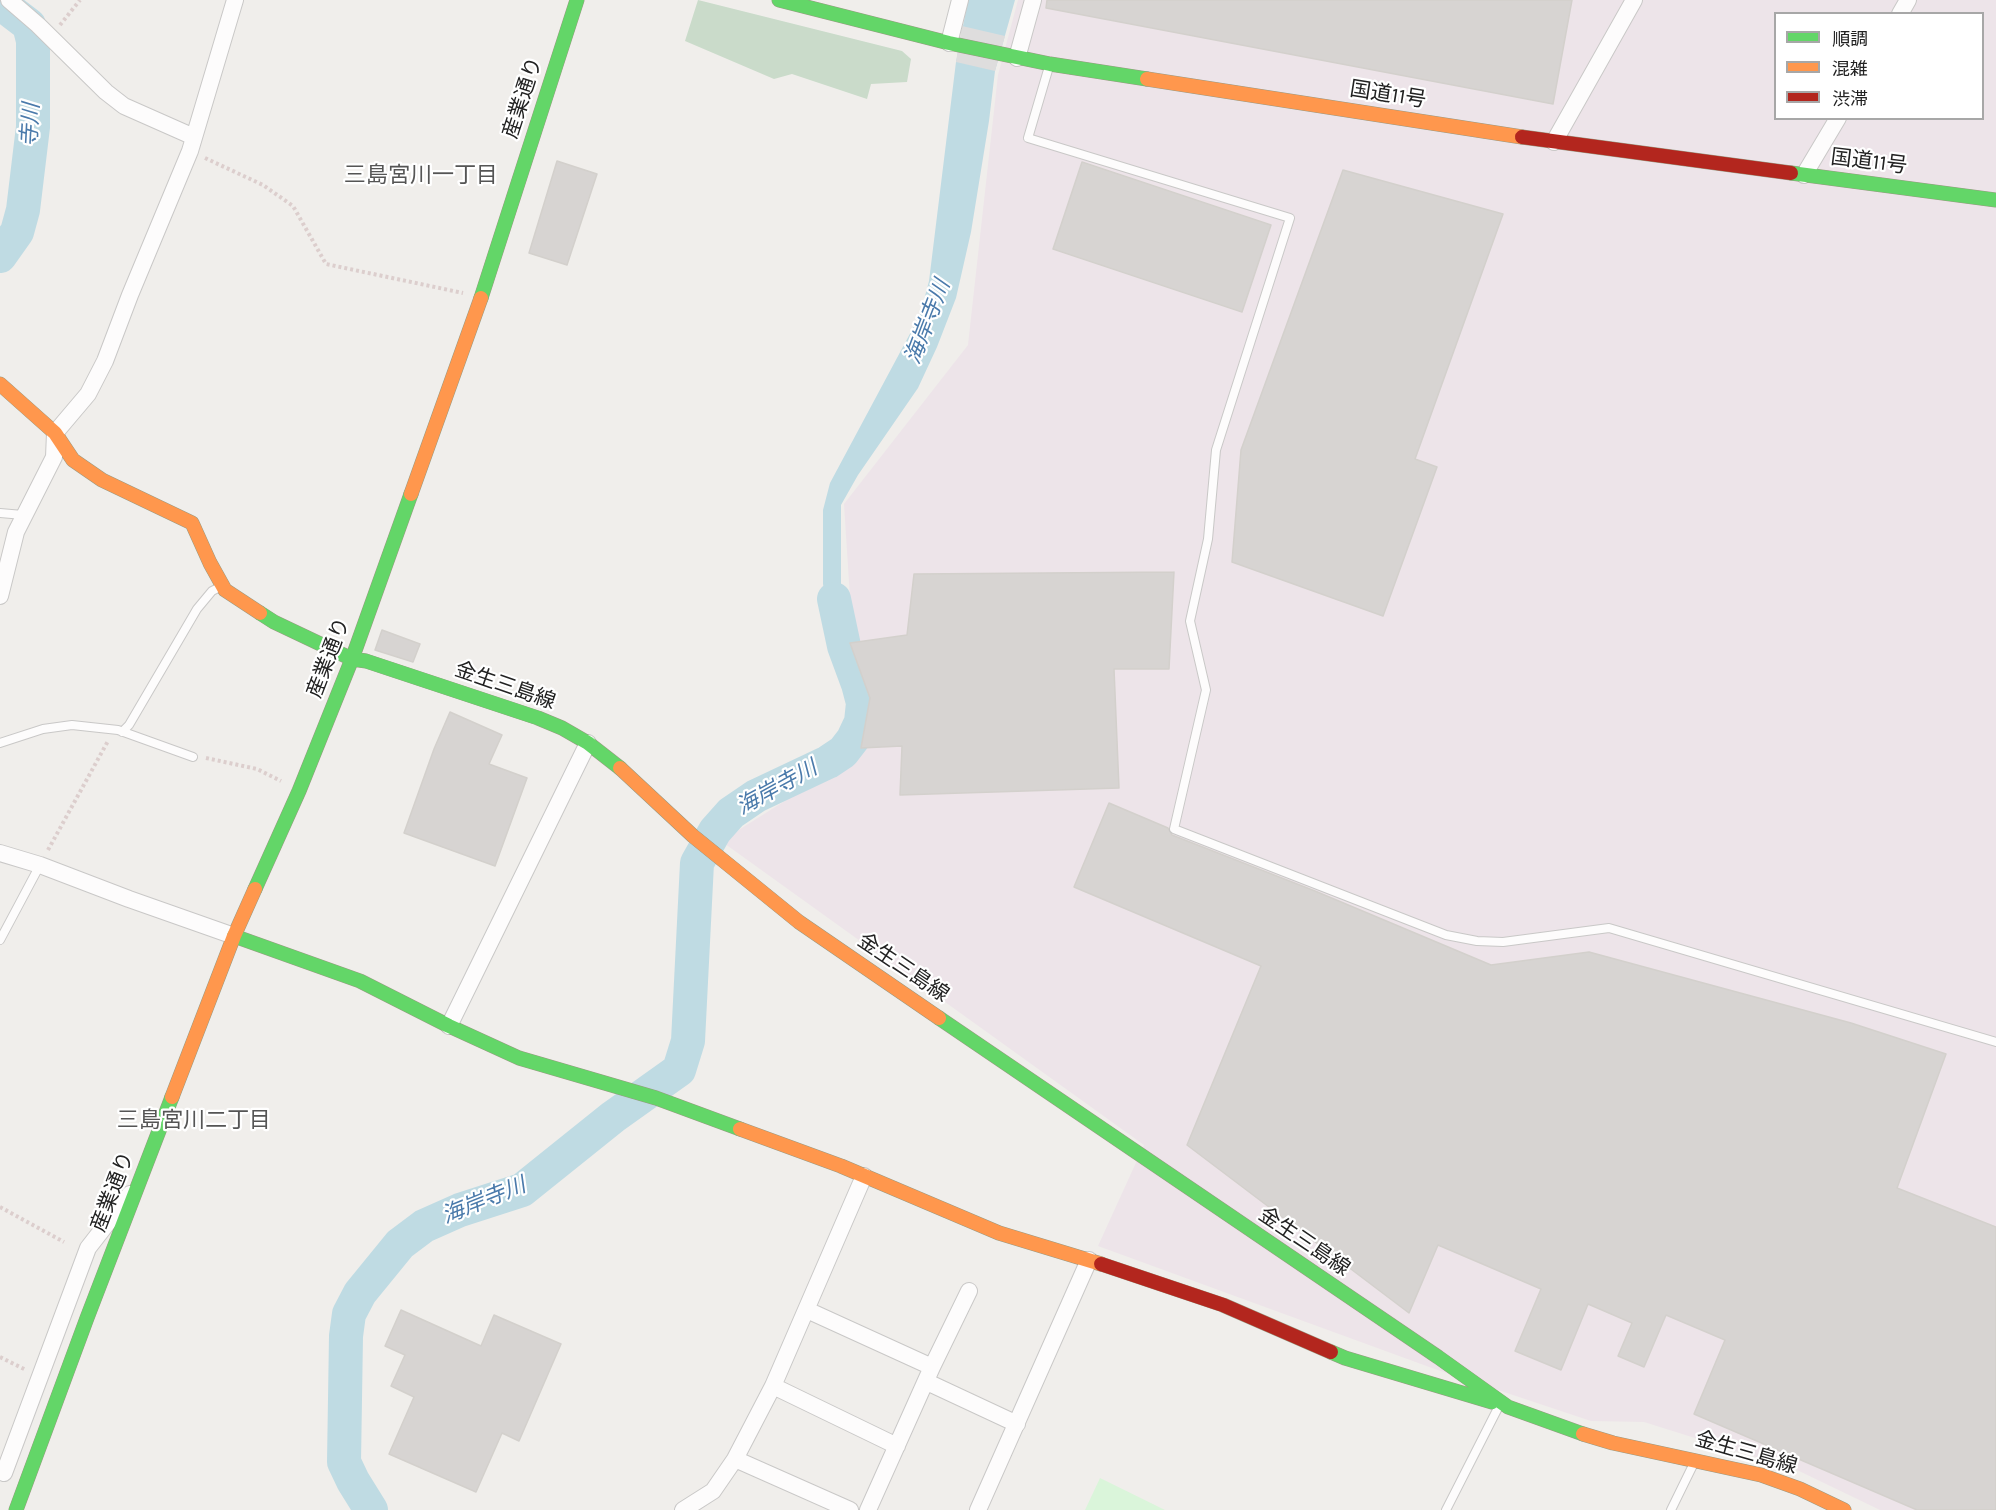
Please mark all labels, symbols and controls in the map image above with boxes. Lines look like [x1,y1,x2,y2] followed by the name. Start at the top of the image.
[1774,12,1984,120] legend
[1832,28,1868,50] text: 順調
[498,54,548,142] street label: 産業通り
[1832,58,1868,80] text: 混雑
[1348,77,1428,113] street label: 国道11号
[1832,88,1868,110] text: 渋滞
[17,102,45,148] water label: 寺川
[1829,145,1909,179] street label: 国道11号
[344,163,498,189] district label: 三島宮川一丁目
[900,276,956,368] water label: 海岸寺川
[302,614,356,702] street label: 産業通り
[451,657,559,715] street label: 金生三島線
[732,755,822,821] water label: 海岸寺川
[852,928,954,1008] street label: 金生三島線
[117,1108,271,1134] district label: 三島宮川二丁目
[86,1148,140,1236] street label: 産業通り
[438,1172,530,1230] water label: 海岸寺川
[1253,1202,1355,1282] street label: 金生三島線
[1692,1426,1800,1480] street label: 金生三島線

